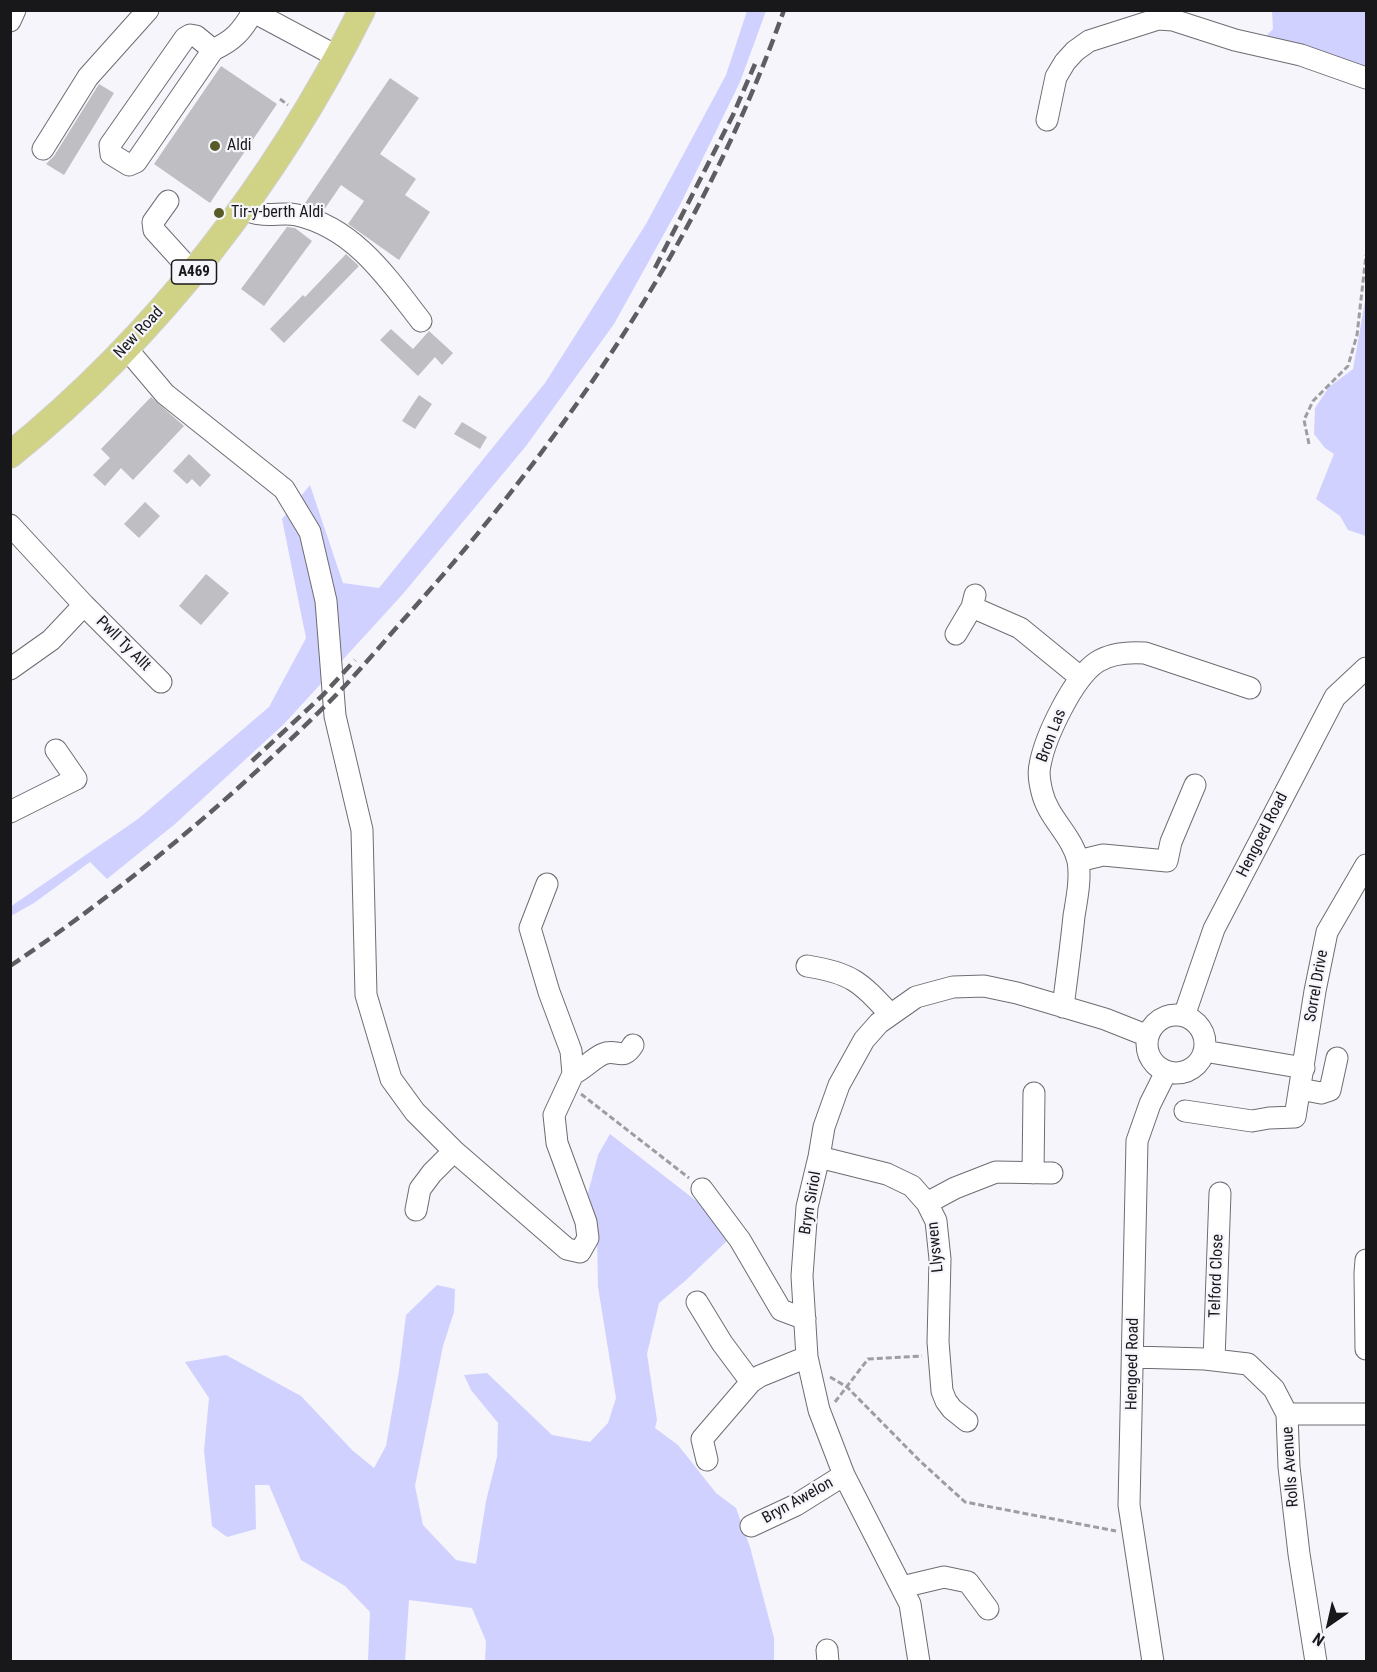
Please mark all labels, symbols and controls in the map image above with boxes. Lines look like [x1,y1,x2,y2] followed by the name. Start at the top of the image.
[227,136,252,156] place label: Aldi
[208,139,222,153] marker: Aldi
[231,203,324,223] place label: Tir-y-berth Aldi
[212,206,226,220] marker: Tir-y-berth Aldi
[172,260,216,284] road number: A469
[110,303,168,363] street label: New Road
[92,613,154,675] street label: Pwll Ty Allt
[1033,707,1071,765] street label: Bron Las
[1233,790,1293,880] street label: Hengoed Road
[1301,949,1333,1023] street label: Sorrel Drive
[796,1170,826,1236] street label: Bryn Siriol
[924,1221,948,1273] street label: Llyswen
[1206,1234,1228,1318] street label: Telford Close
[1123,1318,1143,1410] street label: Hengoed Road
[1279,1426,1303,1508] street label: Rolls Avenue
[759,1474,837,1528] street label: Bryn Awelon
[1299,1594,1359,1654] north arrow
[1309,1629,1328,1650] text: N

